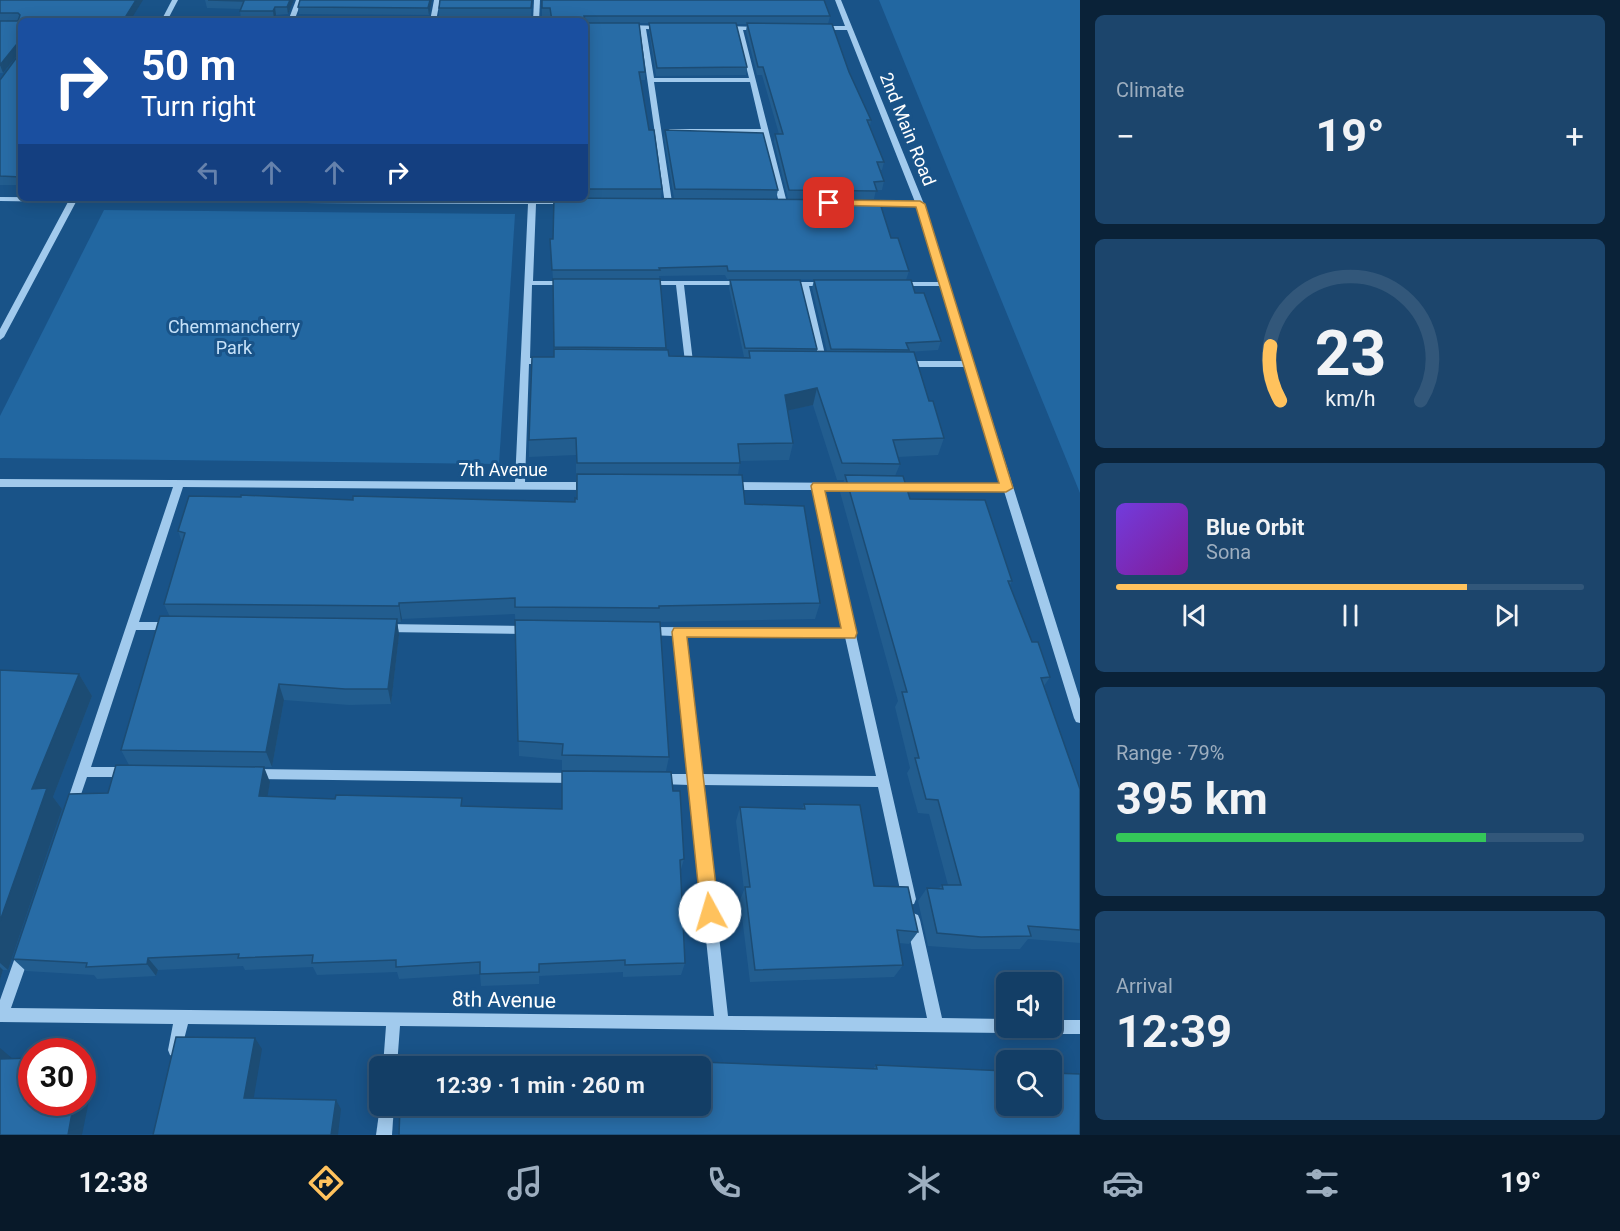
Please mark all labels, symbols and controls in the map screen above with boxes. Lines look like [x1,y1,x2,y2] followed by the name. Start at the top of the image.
[141,41,236,90] text: 50 m
[42,42,120,120] icon: right
[876,69,940,189] street label: 2nd Main Road
[1116,78,1184,102] text: Climate
[141,91,256,123] text: Turn right
[1315,109,1385,162] text: 19°
[1116,117,1135,156] text: −
[1565,117,1584,156] text: +
[192,156,225,189] icon: left
[255,156,288,189] icon: ahead
[318,156,351,189] icon: ahead
[381,156,414,189] icon: right
[803,177,854,228] pin
[812,186,845,219] icon: arrive
[168,316,301,358] park label: Chemmancherry Park
[1314,317,1386,390] text: 23
[1325,386,1375,411] text: km/h
[458,459,548,480] street label: 7th Avenue
[1206,515,1304,540] text: Blue Orbit
[1206,540,1251,564] text: Sona
[1178,599,1211,632] icon: previous
[1334,599,1367,632] icon: pause
[1490,599,1523,632] icon: next
[1116,741,1224,765] text: Range · 79%
[1116,772,1268,825] text: 395 km
[678,880,742,944] position arrow
[996,972,1062,1116] map controls
[996,972,1062,1038] button: sound
[1116,974,1173,998] text: Arrival
[452,987,556,1013] street label: 8th Avenue
[1116,1005,1232,1058] text: 12:39
[18,1038,96,1116] speed limit sign: 30
[996,1050,1062,1116] button: search
[435,1073,645,1098] text: 12:39 · 1 min · 260 m
[305,1162,347,1204] icon: directions
[504,1162,546,1204] icon: music
[703,1162,745,1204] icon: phone
[903,1162,945,1204] icon: climate
[1102,1162,1144,1204] icon: car
[1301,1162,1343,1204] icon: filters
[79,1167,148,1199] text: 12:38
[1500,1167,1541,1199] text: 19°

